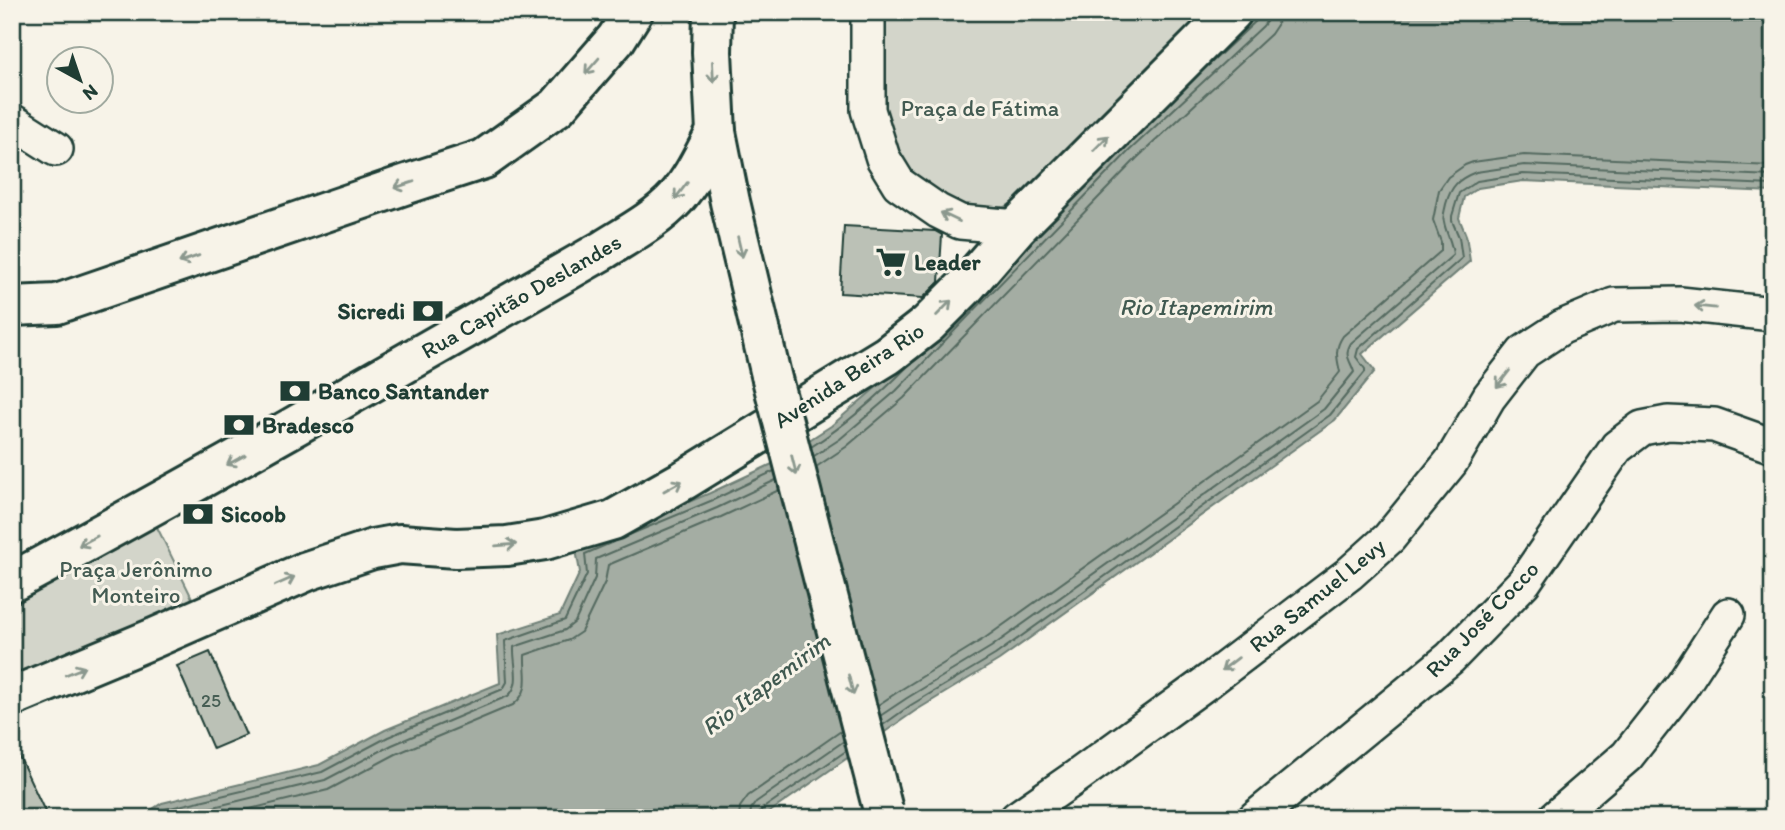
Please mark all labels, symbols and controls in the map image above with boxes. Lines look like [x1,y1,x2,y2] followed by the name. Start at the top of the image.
[46,46,116,116] north arrow
[584,57,600,75] one-way arrow
[707,61,720,84] one-way arrow
[78,80,103,106] text: N
[901,94,1059,122] park label: Praça de Fátima
[1092,135,1109,152] one-way arrow
[393,179,415,192] one-way arrow
[673,181,688,199] one-way arrow
[940,210,961,223] one-way arrow
[416,227,626,365] street label: Rua Capitão Deslandes
[734,235,747,258] one-way arrow
[874,245,908,279] supermarket icon: Leader
[914,248,981,276] place label: Leader
[178,254,200,266] one-way arrow
[1119,292,1273,321] water label: Rio Itapemirim
[411,294,445,328] bank icon: Sicredi
[337,297,405,325] place label: Sicredi
[935,299,952,316] one-way arrow
[1694,300,1717,313] one-way arrow
[769,316,929,434] street label: Avenida Beira Rio
[1496,370,1511,389] one-way arrow
[278,374,312,408] bank icon: Banco Santander
[318,377,489,405] place label: Banco Santander
[222,408,256,442] bank icon: Bradesco
[262,411,354,439] place label: Bradesco
[788,453,801,476] one-way arrow
[226,454,247,467] one-way arrow
[662,479,682,493] one-way arrow
[181,497,215,531] bank icon: Sicoob
[221,500,286,528] place label: Sicoob
[1243,532,1391,658] street label: Rua Samuel Levy
[78,535,99,548] one-way arrow
[494,538,516,551] one-way arrow
[59,555,213,609] park label: Praça Jerônimo Monteiro
[1419,555,1545,683] street label: Rua José Cocco
[273,574,295,587] one-way arrow
[696,626,836,741] water label: Rio Itapemirim
[1221,657,1240,672] one-way arrow
[64,663,86,676] one-way arrow
[845,673,858,696] one-way arrow
[201,689,221,712] house number: 25

